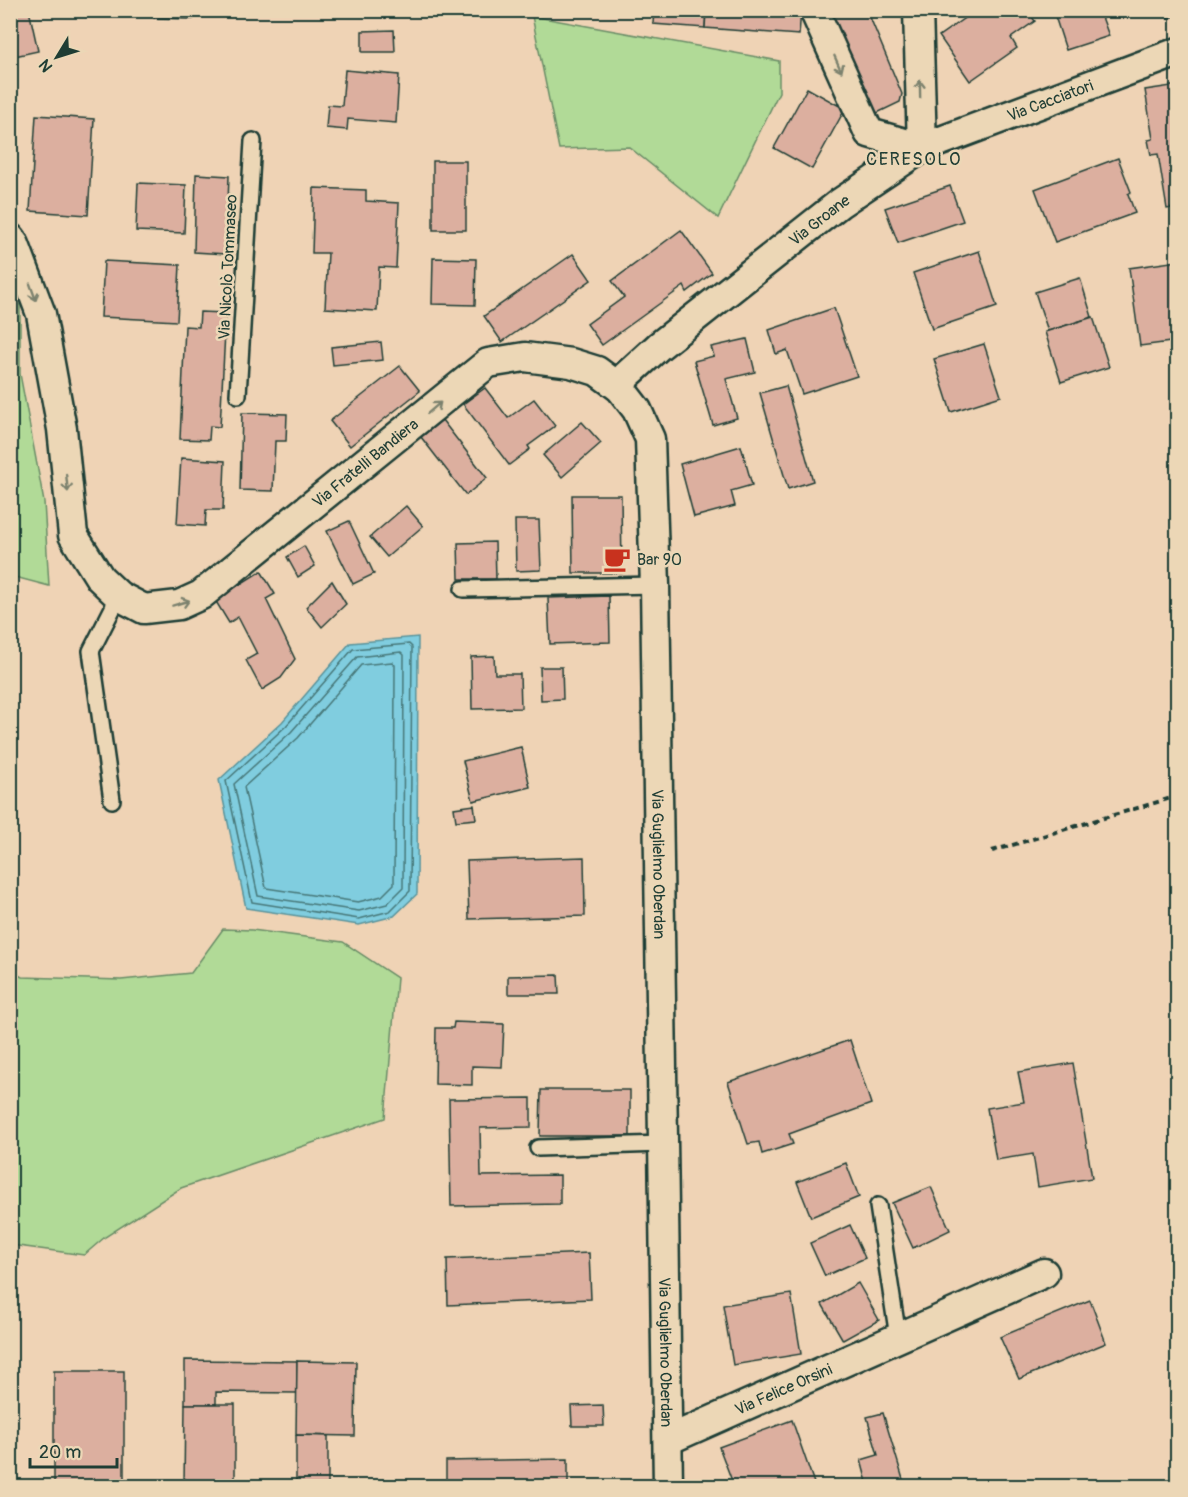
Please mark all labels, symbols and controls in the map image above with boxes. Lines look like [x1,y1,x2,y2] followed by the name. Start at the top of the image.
[27,27,87,87] north arrow
[833,54,844,73] one-way arrow
[35,55,57,76] text: N
[1004,76,1096,126] street label: Via Cacciatori
[914,80,926,100] one-way arrow
[866,148,962,171] district label: CERESOLO
[785,190,854,250] street label: Via Groane
[214,193,242,340] street label: Via Nicolò Tommaseo
[28,282,39,300] one-way arrow
[426,401,441,415] one-way arrow
[308,414,423,512] street label: Via Fratelli Bandiera
[62,473,73,492] one-way arrow
[602,544,632,574] cafe icon: Bar 90
[637,550,682,570] place label: Bar 90
[171,597,190,608] one-way arrow
[647,789,669,939] street label: Via Guglielmo Oberdan
[654,1277,676,1427] street label: Via Guglielmo Oberdan
[732,1359,835,1420] street label: Via Felice Orsini
[30,1431,117,1469] scale bar
[39,1441,81,1464] text: 20 m

